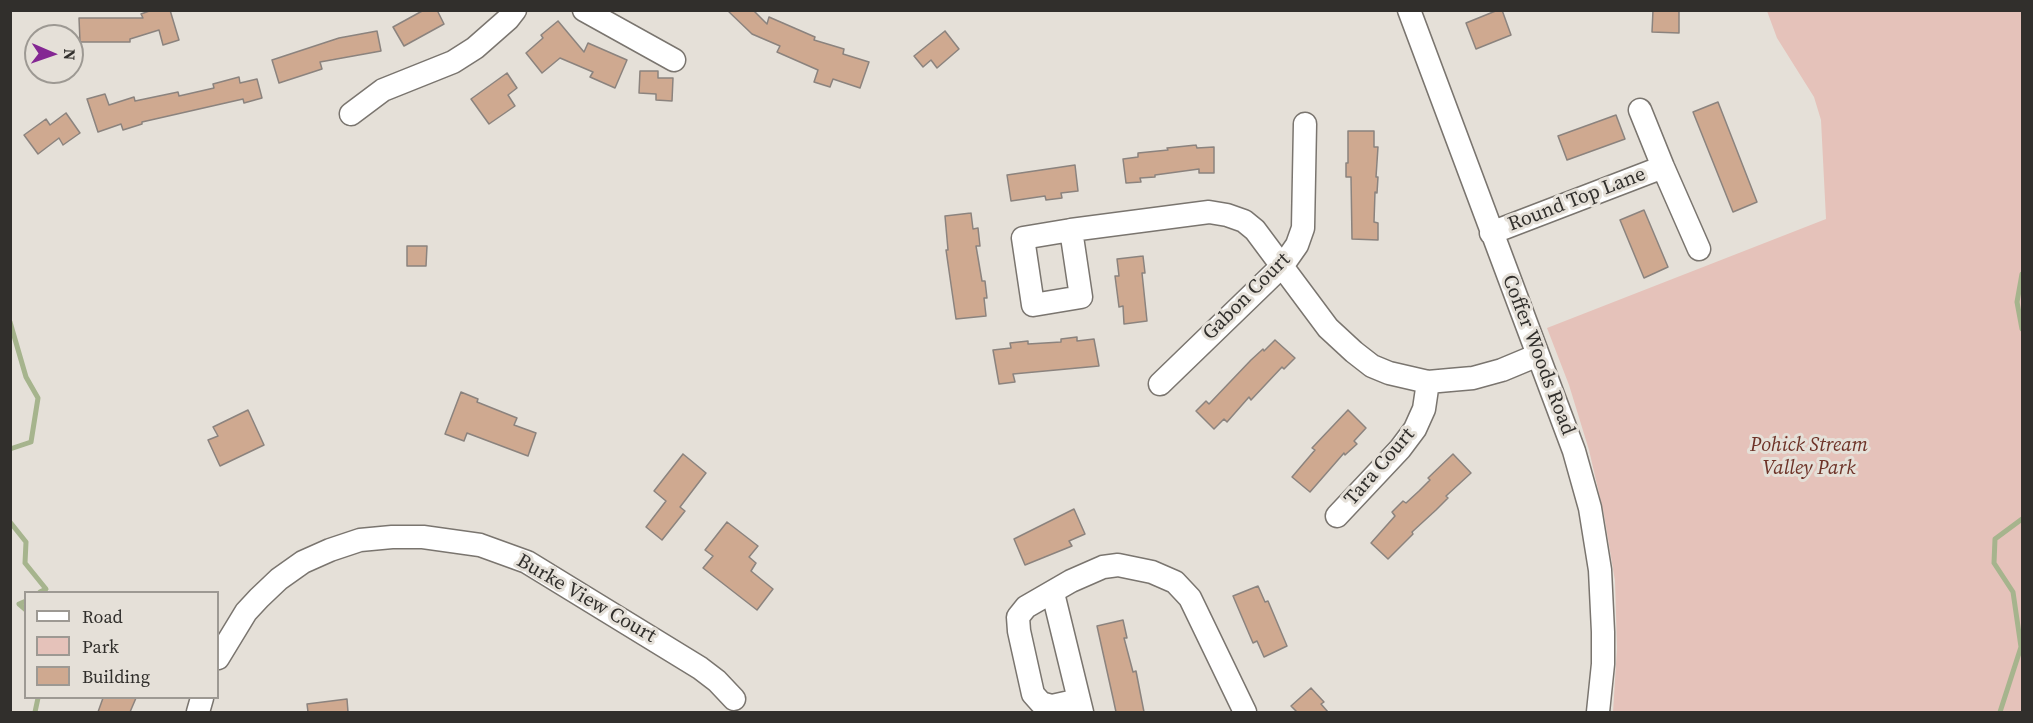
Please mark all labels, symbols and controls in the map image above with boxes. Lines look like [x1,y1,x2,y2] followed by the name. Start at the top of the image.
[24,24,84,84] north arrow
[59,48,81,61] text: N
[1505,163,1649,237] street label: Round Top Lane
[1198,248,1296,346] street label: Gabon Court
[1496,272,1580,438] street label: Coffer Woods Road
[1340,423,1420,511] street label: Tara Court
[1750,434,1868,481] park label: Pohick Stream Valley Park
[512,549,660,649] street label: Burke View Court
[24,591,219,699] legend
[82,604,123,629] text: Road
[82,634,119,659] text: Park
[82,664,150,689] text: Building

